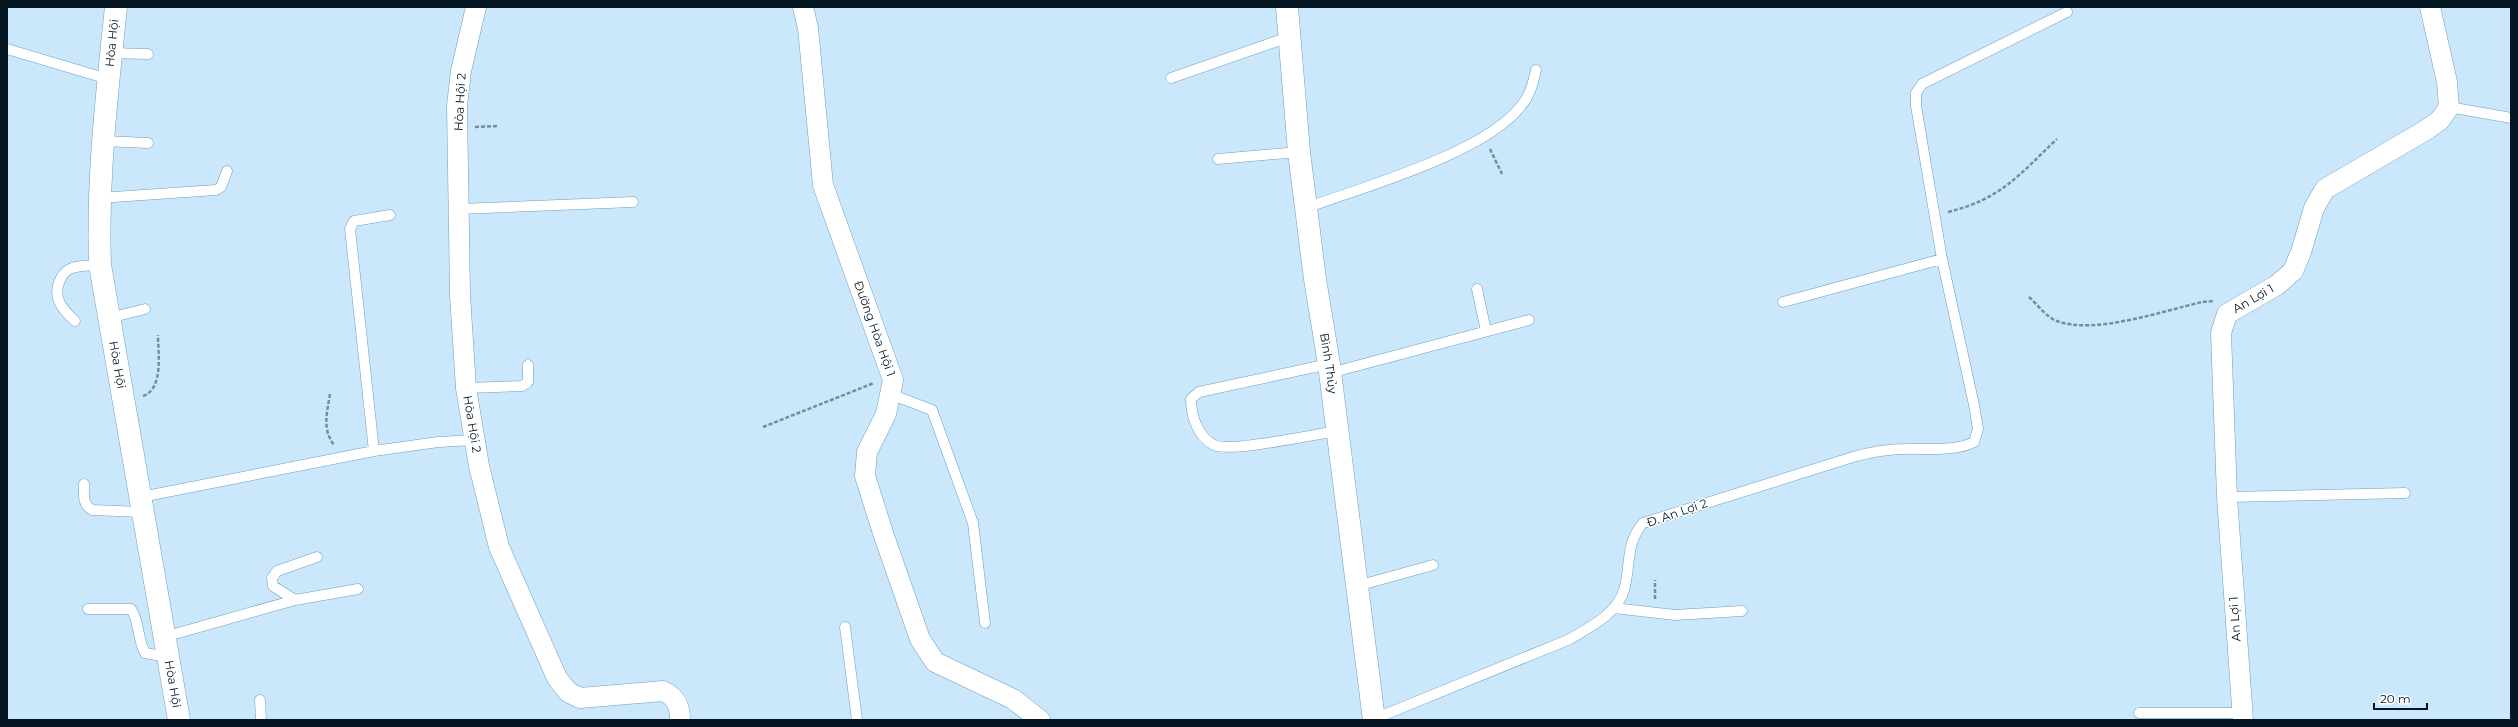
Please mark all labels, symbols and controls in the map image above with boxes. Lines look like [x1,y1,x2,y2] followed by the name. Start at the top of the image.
[102,18,121,68] street label: Hòa Hội
[450,72,469,131] street label: Hòa Hội 2
[851,279,899,378] street label: Đường Hòa Hội 1
[2230,281,2276,316] street label: An Lợi 1
[1317,332,1341,395] street label: Bình Thủy
[106,340,129,390] street label: Hòa Hội
[460,394,485,454] street label: Hòa Hội 2
[1645,495,1709,530] street label: Đ. An Lợi 2
[2225,596,2244,642] street label: An Lợi 1
[162,659,185,709] street label: Hòa Hội
[2374,685,2427,711] scale bar
[2380,691,2411,706] text: 20 m

